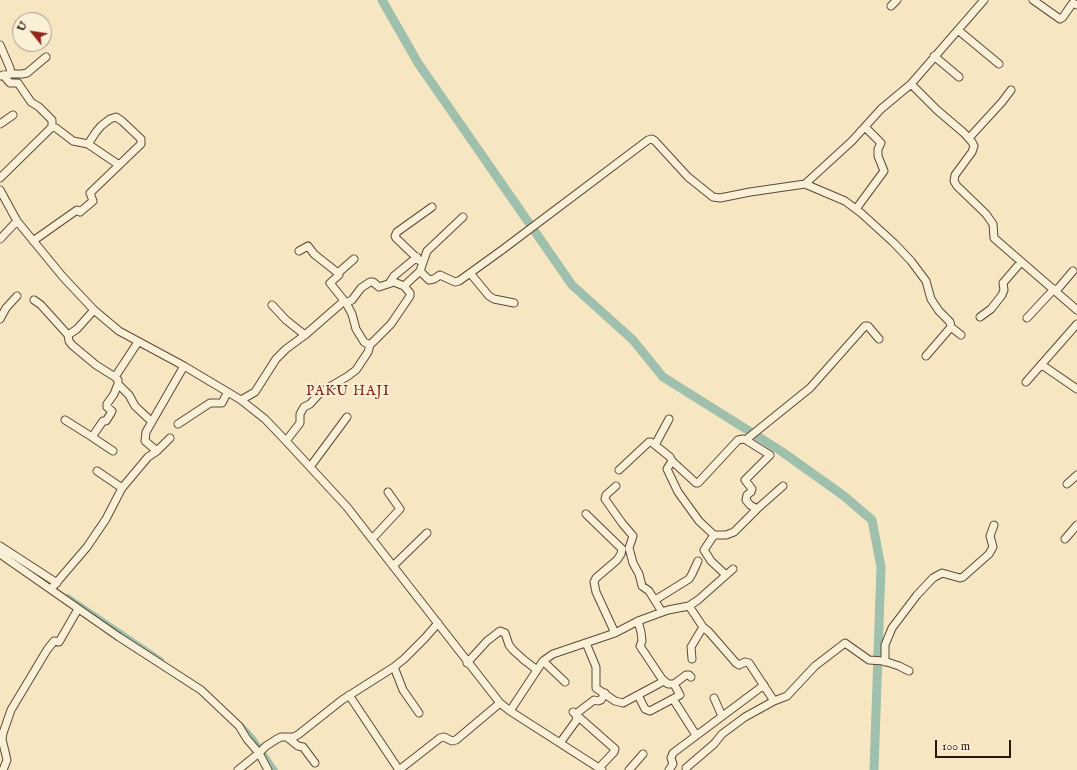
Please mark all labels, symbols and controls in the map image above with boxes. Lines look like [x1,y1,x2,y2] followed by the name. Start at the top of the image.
[12,12,52,52] north arrow
[14,19,31,34] text: U
[306,384,390,400] district label: PAKU HAJI
[937,732,1013,758] scale bar
[942,739,970,754] text: 100 m

